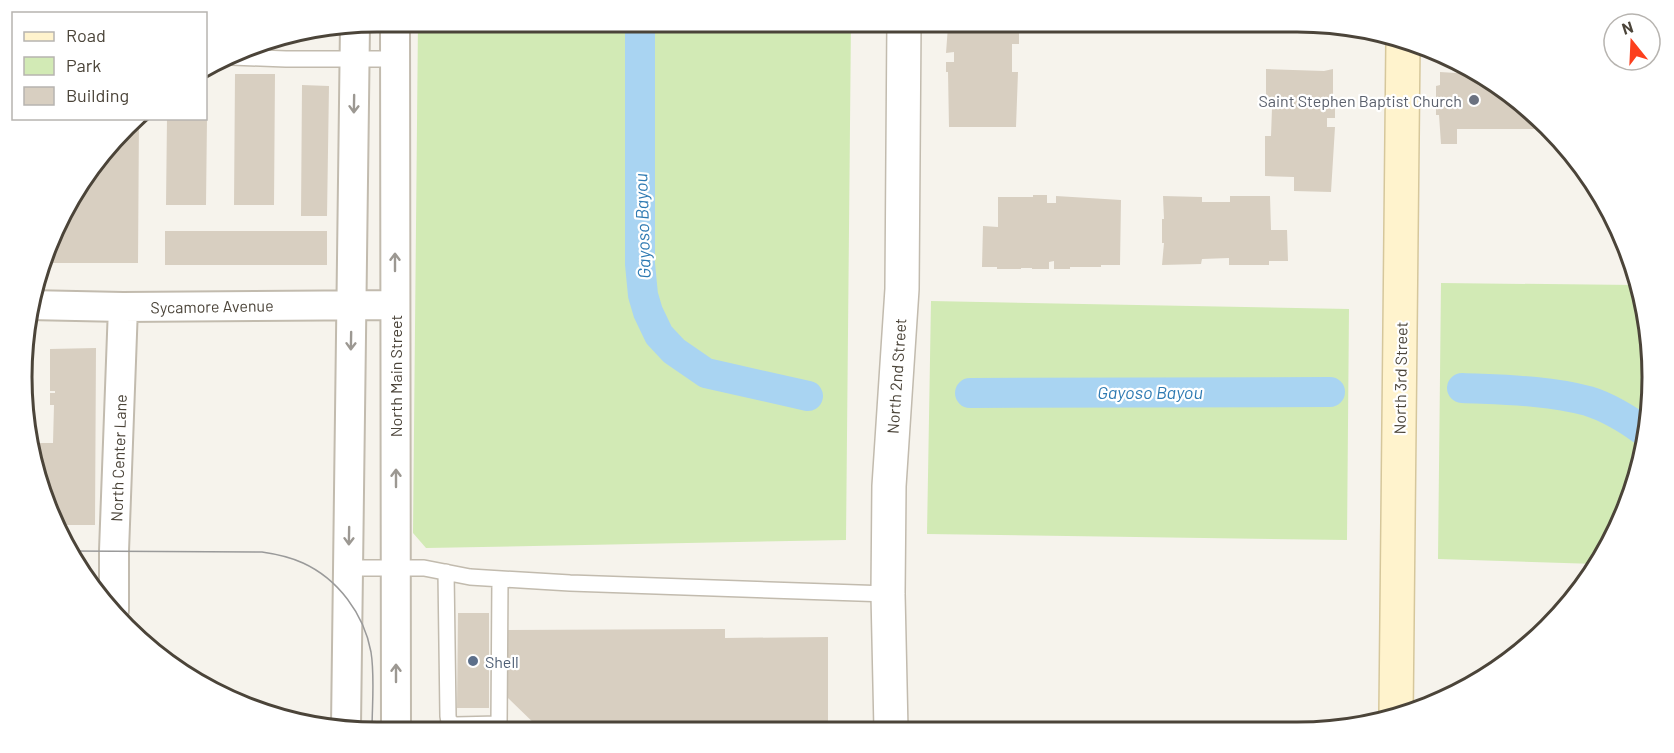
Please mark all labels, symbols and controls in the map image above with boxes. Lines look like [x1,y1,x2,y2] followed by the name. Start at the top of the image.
[12,12,207,120] legend
[1602,12,1662,72] north arrow
[1619,17,1635,38] text: N
[66,24,106,46] text: Road
[66,54,101,76] text: Park
[66,84,129,106] text: Building
[1258,91,1462,110] place label: Saint Stephen Baptist Church
[1467,93,1481,107] marker: Saint Stephen Baptist Church
[348,94,360,114] one-way arrow
[629,173,655,279] water label: Gayoso Bayou
[389,253,401,273] one-way arrow
[150,295,274,317] street label: Sycamore Avenue
[386,315,405,437] street label: North Main Street
[882,318,910,434] street label: North 2nd Street
[1390,321,1410,435] street label: North 3rd Street
[345,330,357,350] one-way arrow
[1097,381,1203,403] water label: Gayoso Bayou
[106,394,130,522] street label: North Center Lane
[390,469,402,489] one-way arrow
[343,525,354,545] one-way arrow
[485,652,519,671] place label: Shell
[466,654,480,668] marker: Shell
[390,664,402,684] one-way arrow

